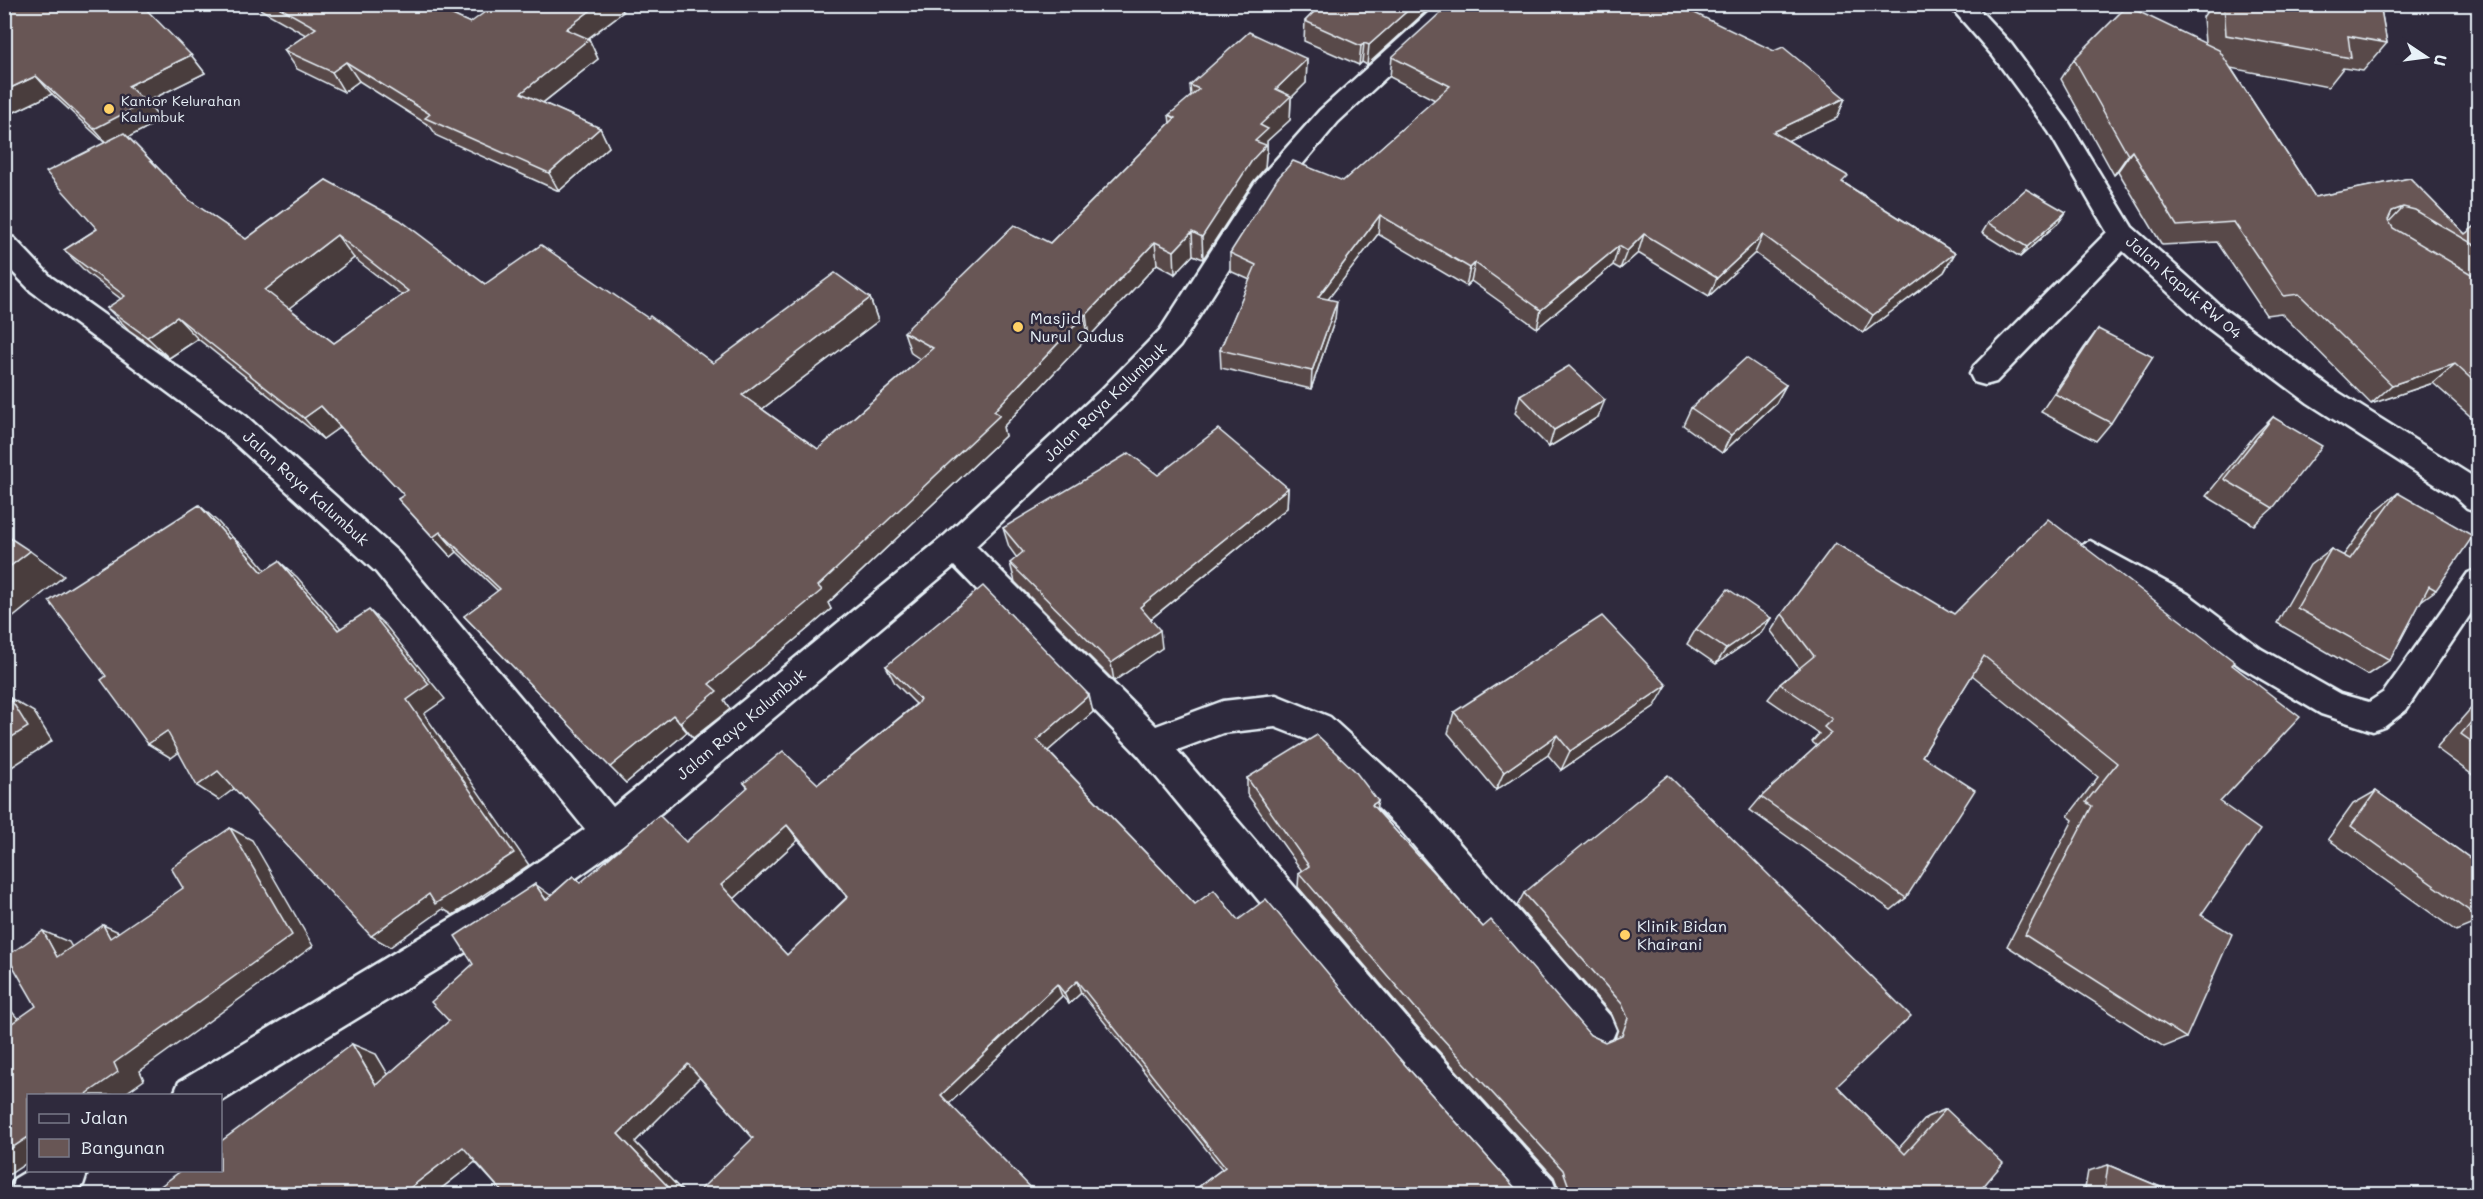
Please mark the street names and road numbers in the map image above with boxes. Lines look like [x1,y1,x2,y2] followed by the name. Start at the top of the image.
[2122,230,2247,343] street label: Jalan Kapuk RW 04
[1039,337,1171,466] street label: Jalan Raya Kalumbuk
[239,425,374,550] street label: Jalan Raya Kalumbuk
[671,663,810,784] street label: Jalan Raya Kalumbuk

